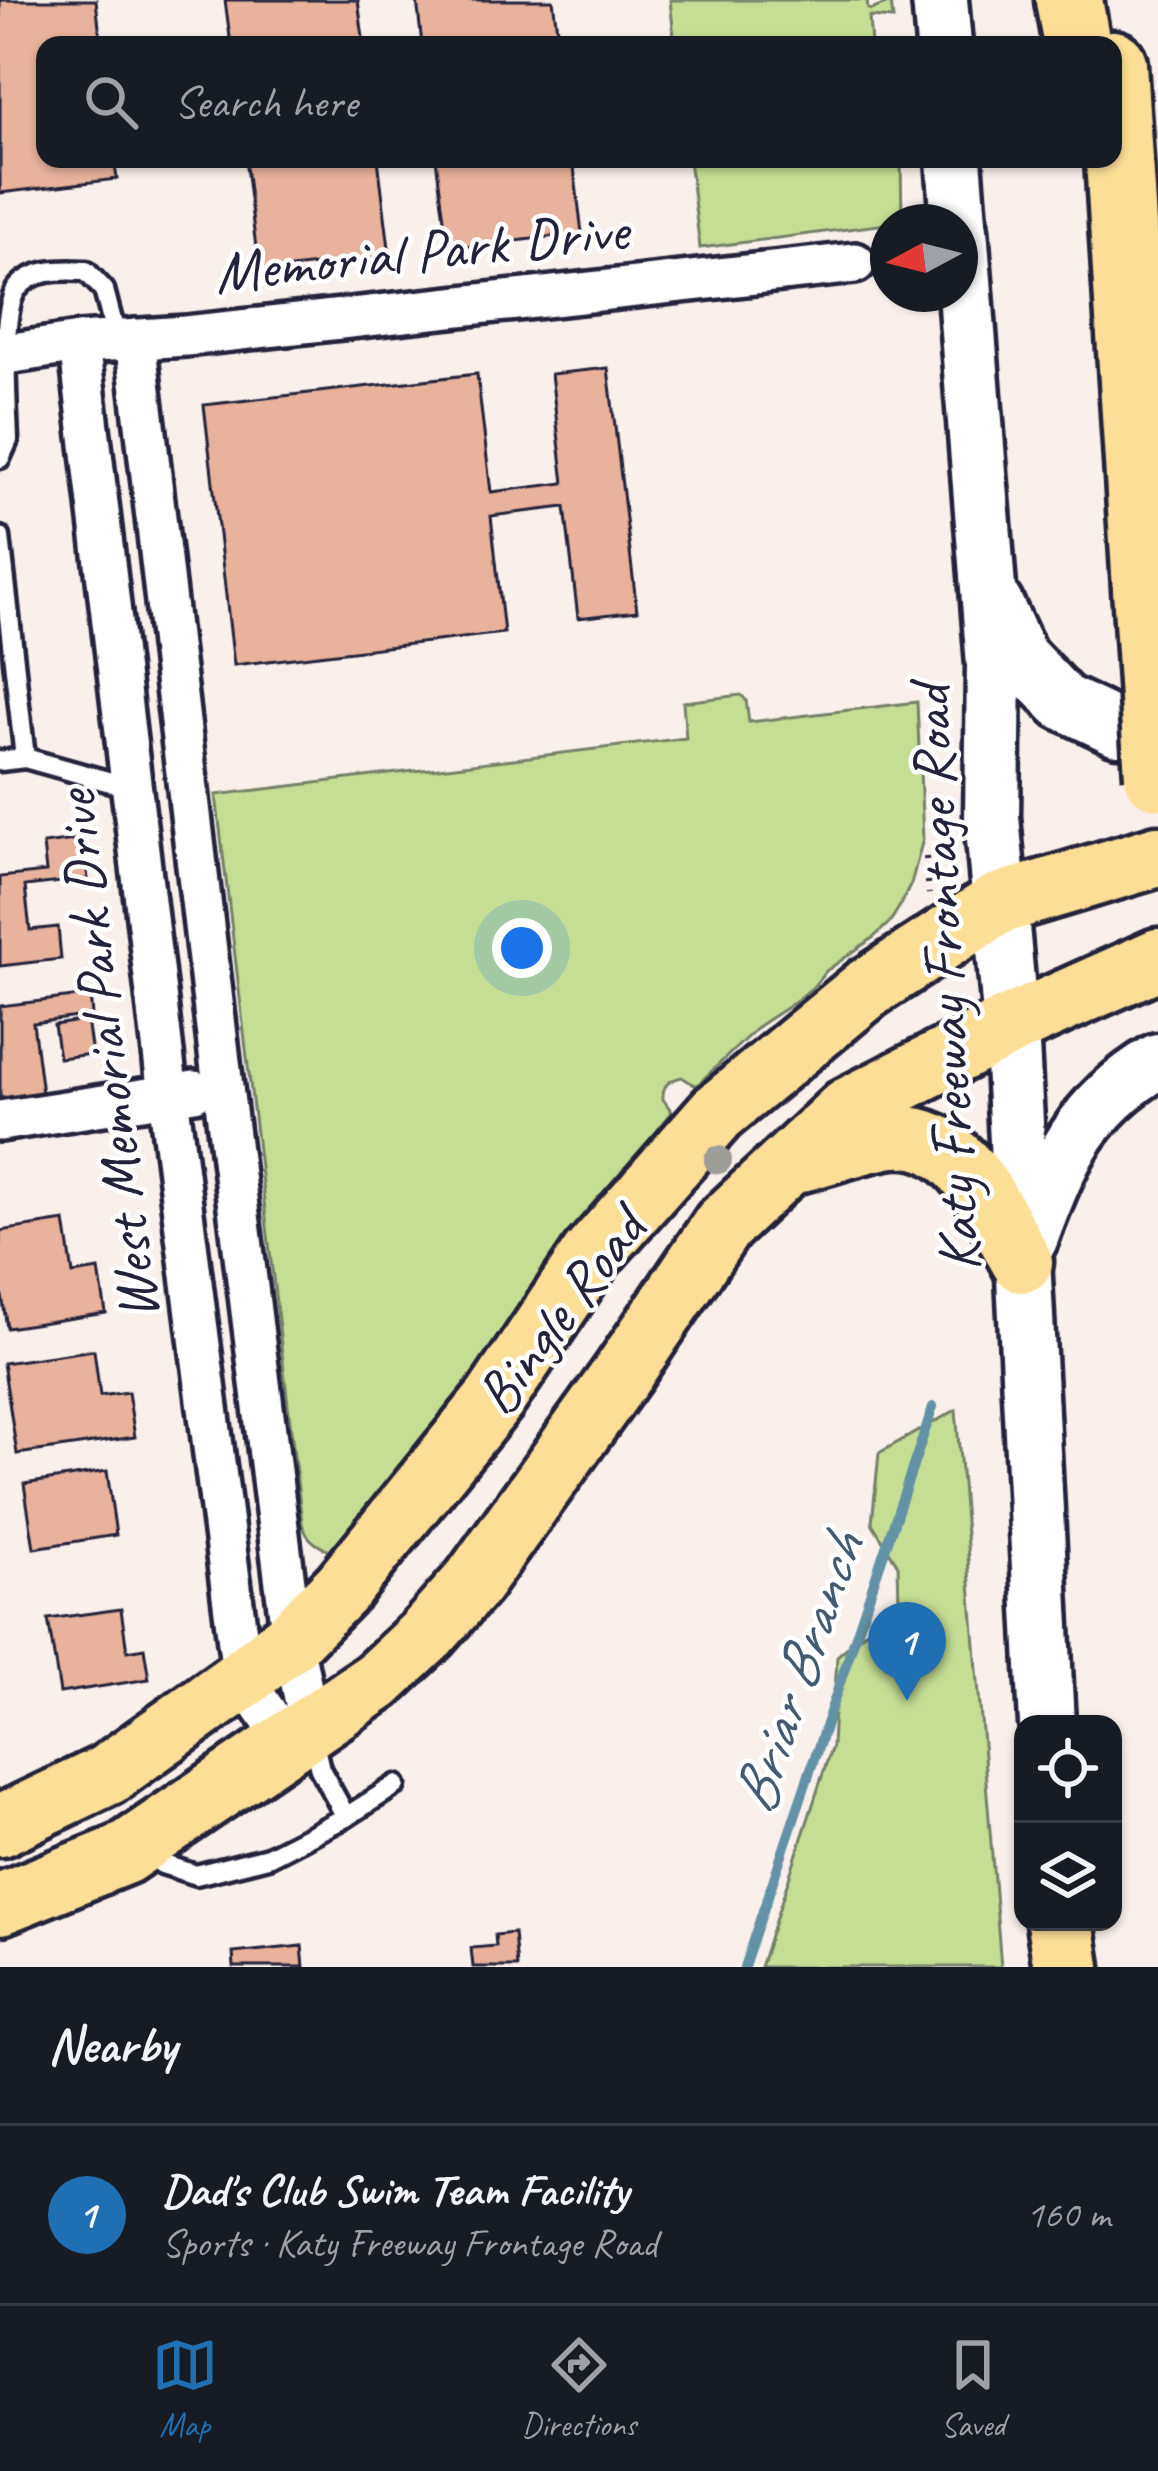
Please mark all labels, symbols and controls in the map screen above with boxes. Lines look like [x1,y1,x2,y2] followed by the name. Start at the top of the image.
[36,36,1122,168] search box
[78,69,144,135] icon: search
[174,74,357,131] text: Search here
[211,191,636,310] street label: Memorial Park Drive
[870,204,978,312] north arrow
[890,676,997,1274] street label: Katy Freeway Frontage Road
[35,784,176,1325] street label: West Memorial Park Drive
[492,918,552,978] your location
[458,1187,667,1430] street label: Bingle Road
[713,1520,883,1824] water label: Briar Branch
[868,1602,946,1701] pin: 1
[1014,1715,1122,1931] map controls
[1014,1715,1122,1823] button: locate
[1014,1823,1122,1931] button: layers
[48,2013,176,2077] text: Nearby
[162,2162,629,2219] text: Dad's Club Swim Team Facility
[78,2190,96,2239] text: 1
[1026,2190,1110,2239] text: 160 m
[162,2219,657,2268] text: Sports · Katy Freeway Frontage Road
[152,2332,218,2446] tab: Map
[522,2332,636,2446] tab: Directions
[940,2332,1006,2446] tab: Saved

